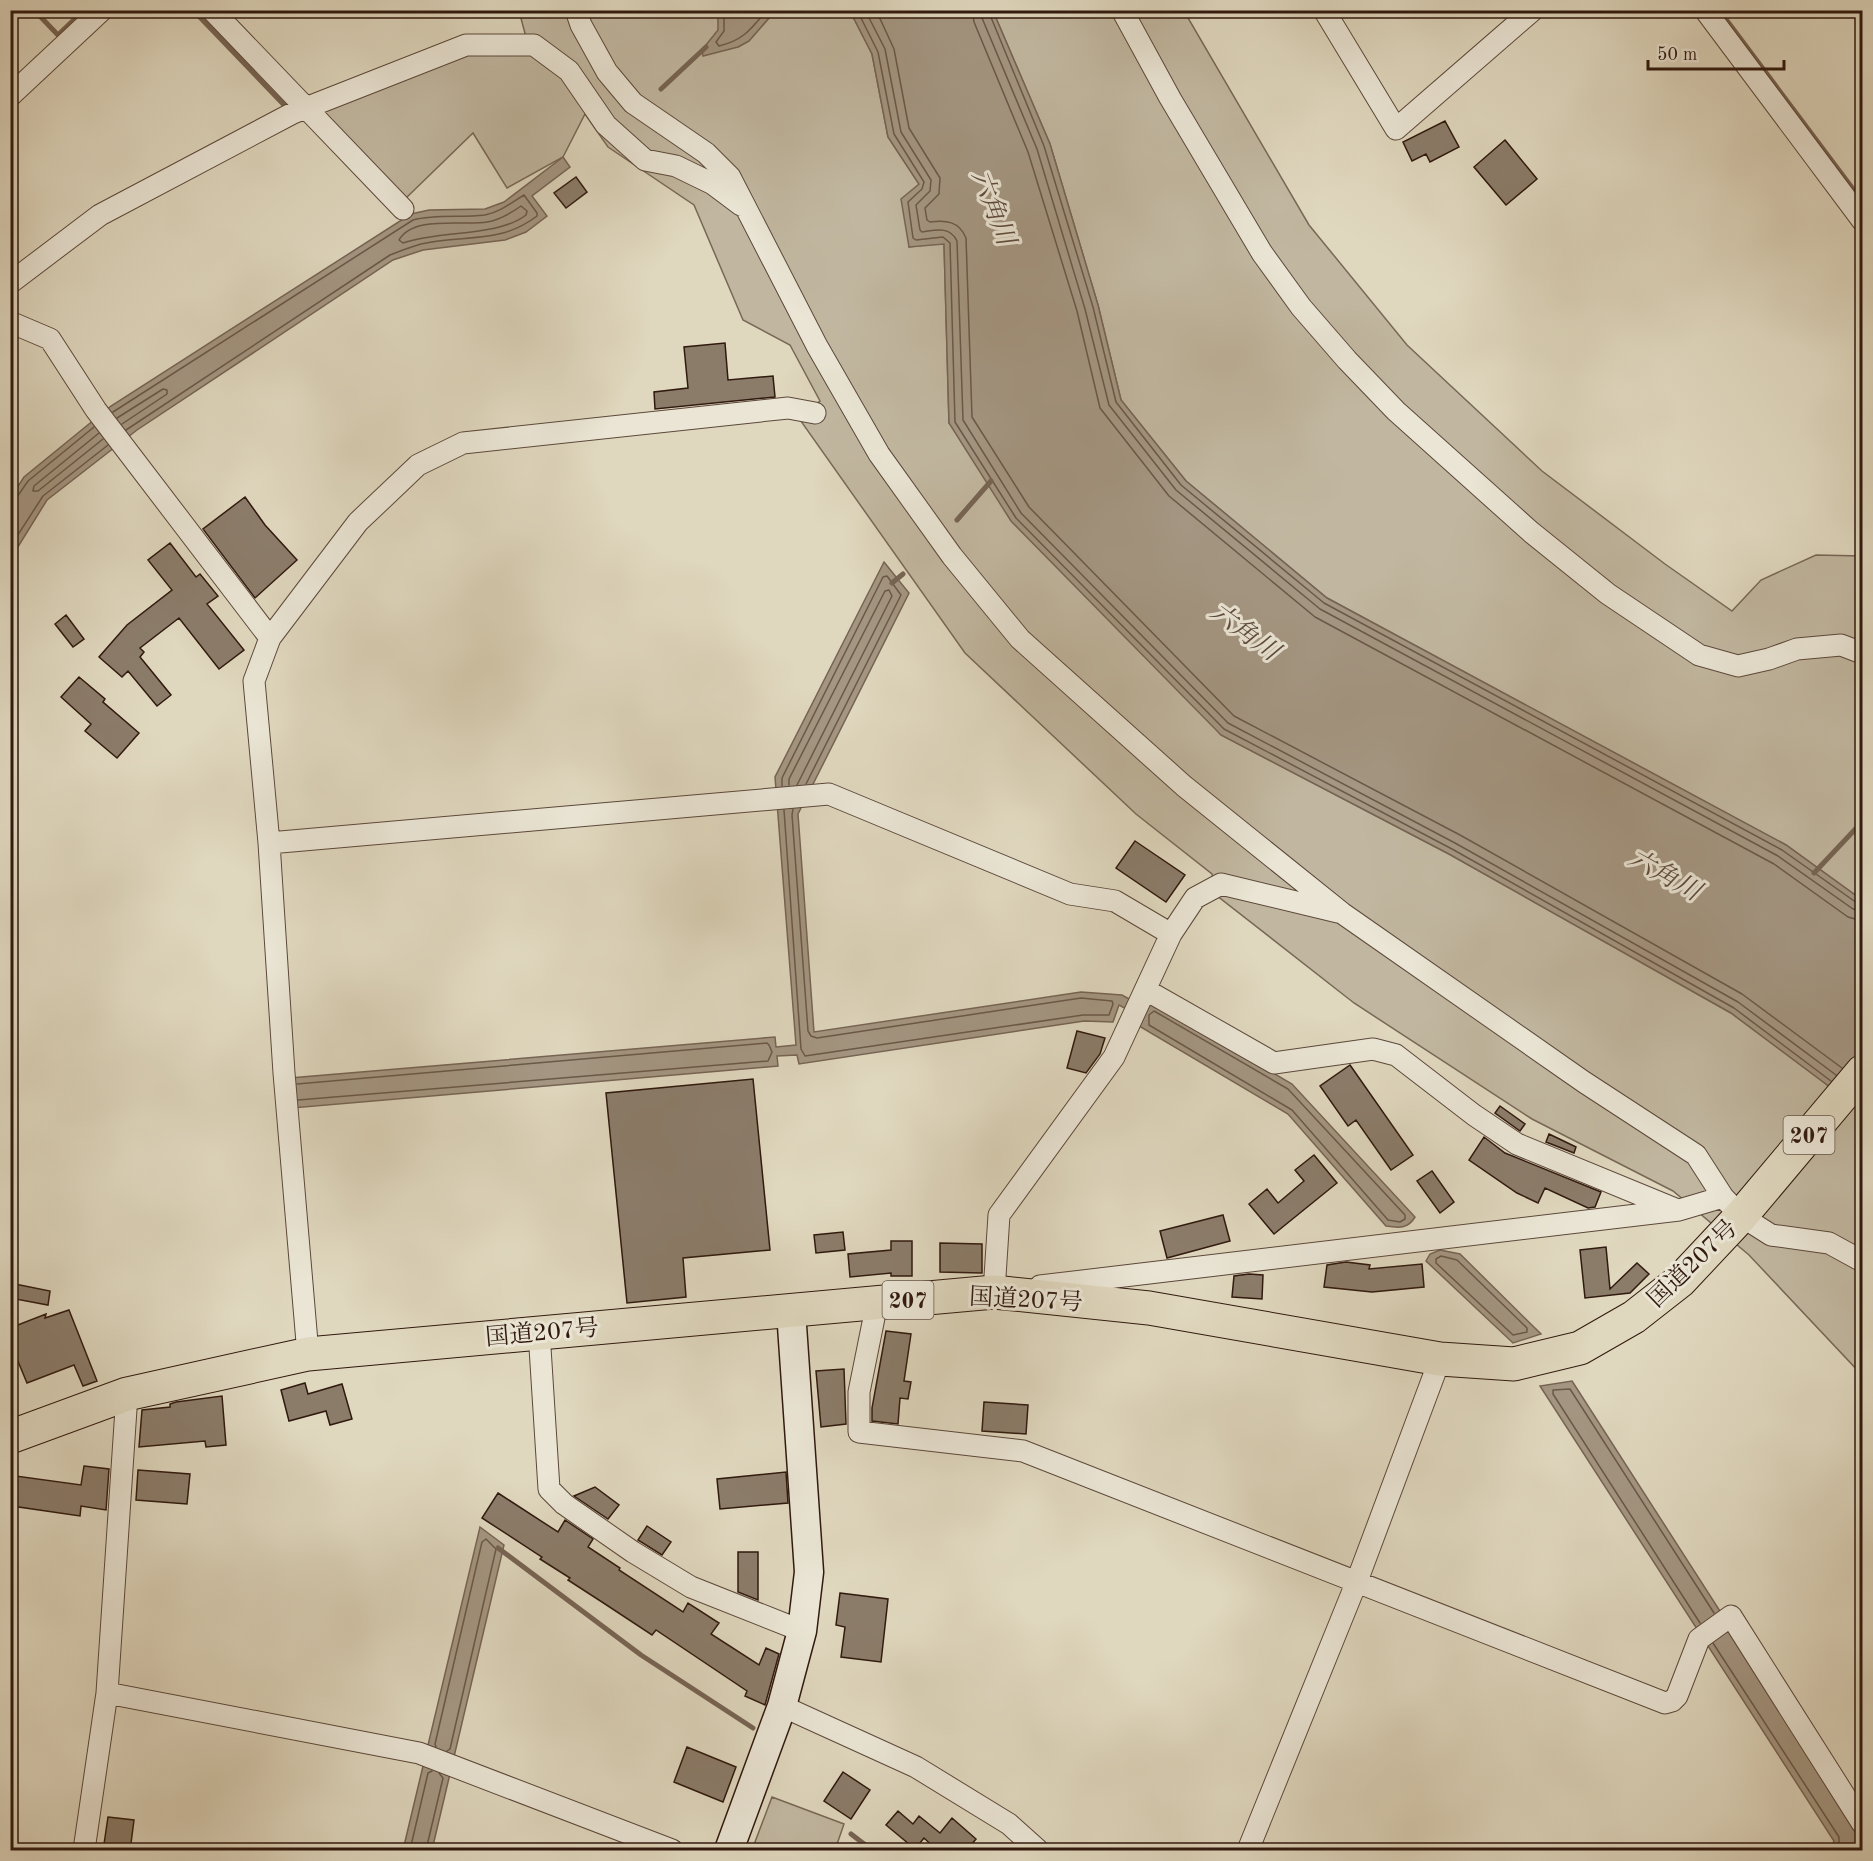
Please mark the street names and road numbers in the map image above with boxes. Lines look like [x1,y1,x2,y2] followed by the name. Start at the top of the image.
[1784,1116,1834,1154] road number: 207
[1642,1214,1743,1313] street label: 国道207号
[882,1281,934,1319] road number: 207
[968,1283,1083,1316] street label: 国道207号
[484,1314,600,1351] street label: 国道207号

